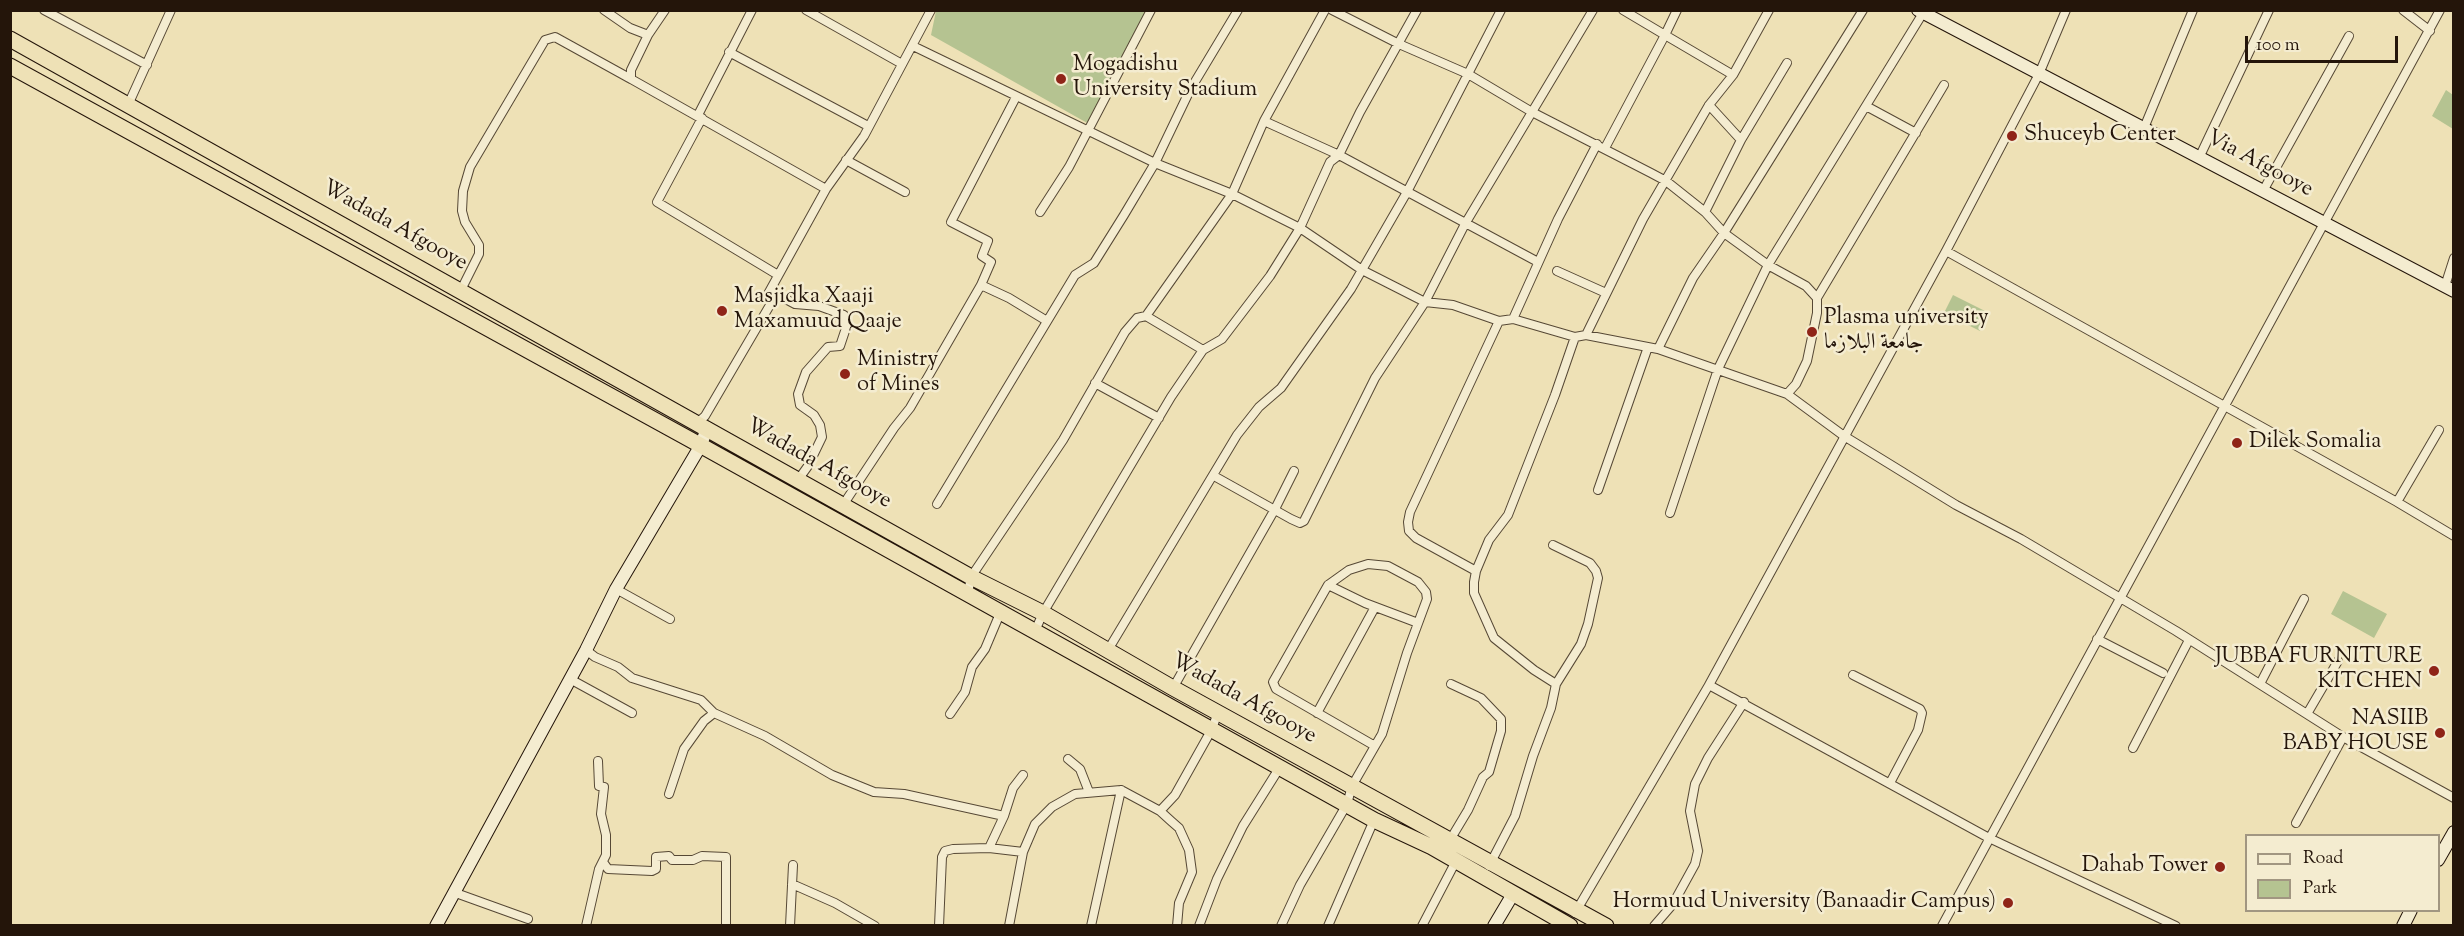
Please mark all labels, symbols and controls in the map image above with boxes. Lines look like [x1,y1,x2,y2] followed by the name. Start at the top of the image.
[2248,24,2401,62] scale bar
[2256,33,2300,59] text: 100 m
[1073,53,1257,104] place label: Mogadishu University Stadium
[1054,72,1068,86] marker: Mogadishu University Stadium
[2024,123,2176,149] place label: Shuceyb Center
[2201,126,2317,204] street label: Via Afgooye
[2005,129,2019,143] marker: Shuceyb Center
[317,176,471,278] street label: Wadada Afgooye
[734,285,902,336] place label: Masjidka Xaaji Maxamuud Qaaje
[715,304,729,318] marker: Masjidka Xaaji Maxamuud Qaaje
[1824,306,1989,358] place label: Plasma university جامعة البلازما
[1805,325,1819,339] marker: Plasma university جامعة البلازما
[857,348,939,400] place label: Ministry of Mines
[838,367,852,381] marker: Ministry of Mines
[741,414,895,516] street label: Wadada Afgooye
[2249,430,2381,456] place label: Dilek Somalia
[2230,436,2244,450] marker: Dilek Somalia
[2215,645,2422,696] place label: JUBBA FURNITURE KITCHEN
[1166,649,1320,751] street label: Wadada Afgooye
[2427,664,2441,678] marker: JUBBA FURNITURE KITCHEN
[2283,707,2428,758] place label: NASIIB BABY HOUSE
[2433,726,2447,740] marker: NASIIB BABY HOUSE
[2245,834,2440,912] legend
[2303,846,2343,872] text: Road
[2082,854,2208,880] place label: Dahab Tower
[2213,860,2227,874] marker: Dahab Tower
[2303,876,2337,902] text: Park
[1613,890,1996,916] place label: Hormuud University (Banaadir Campus)
[2001,896,2015,910] marker: Hormuud University (Banaadir Campus)

